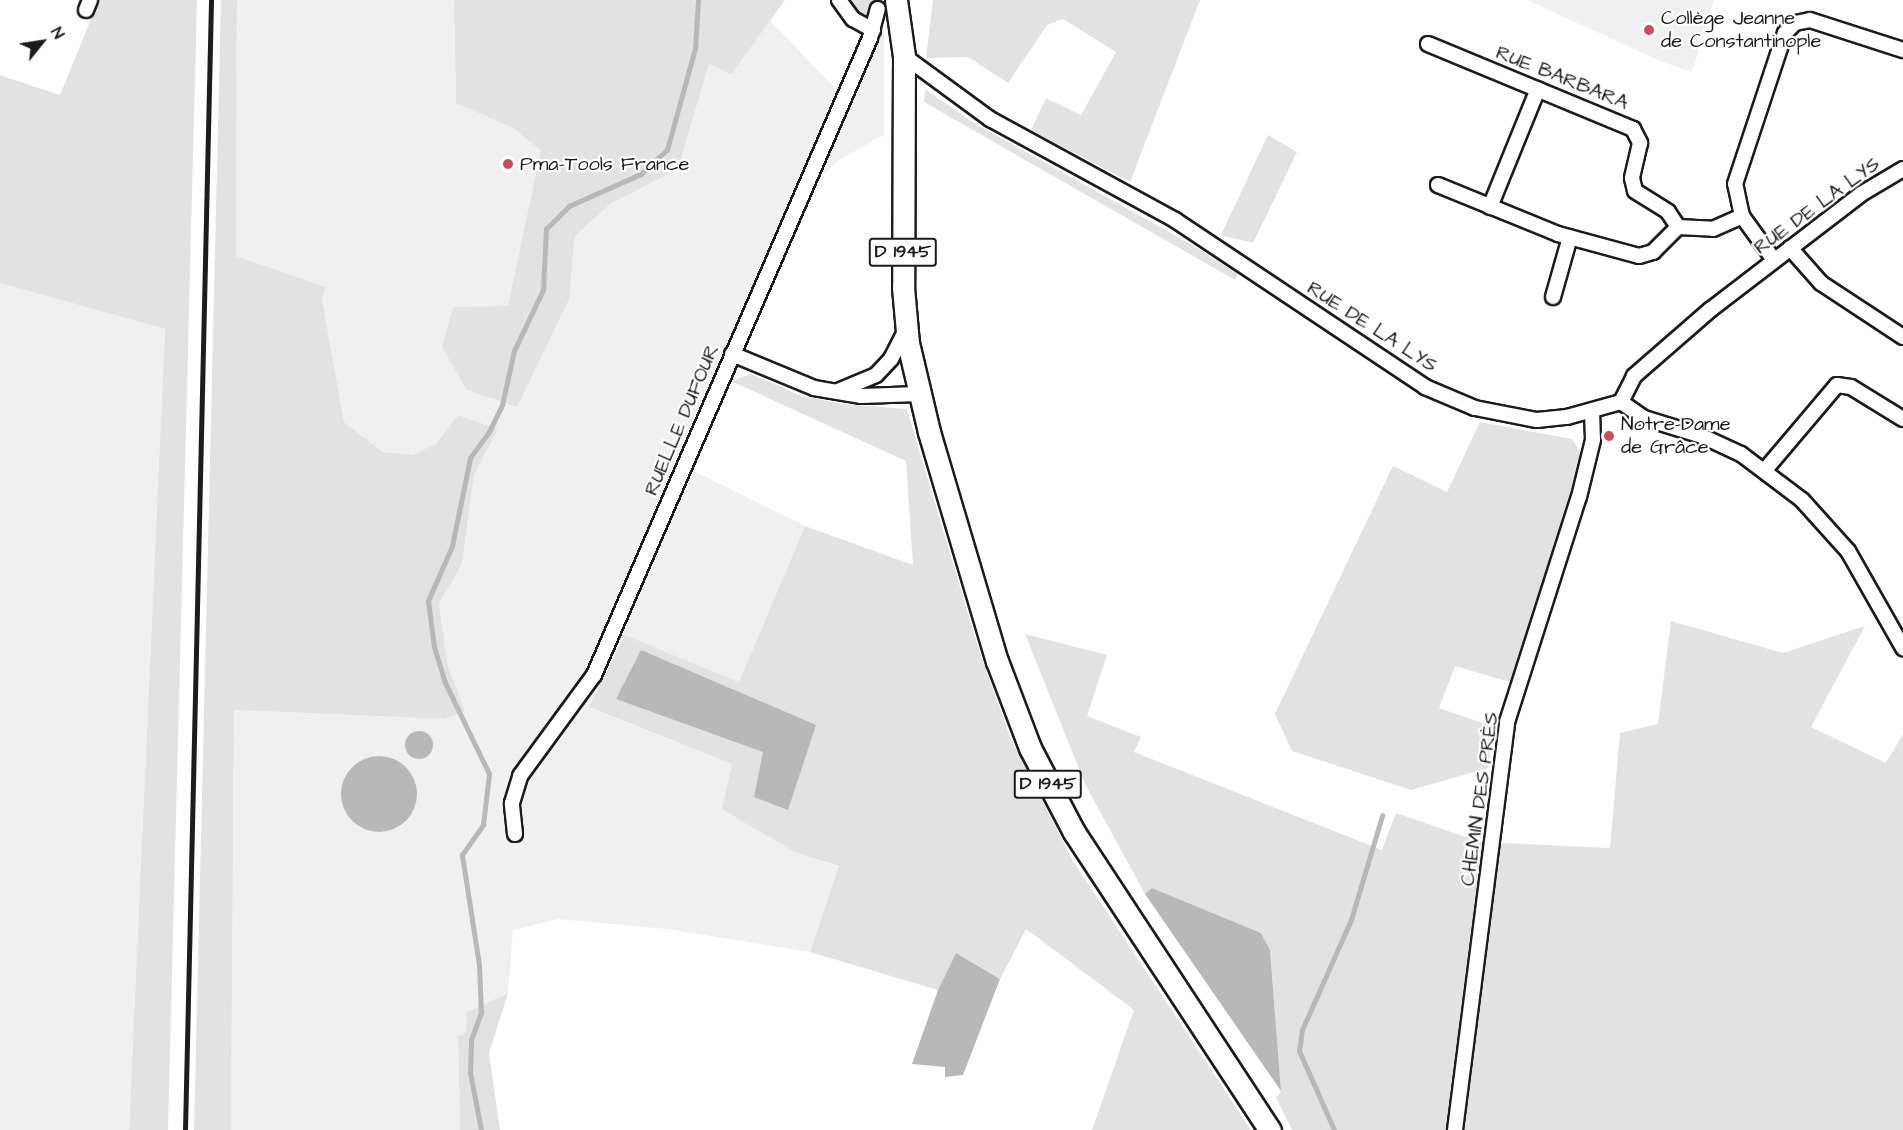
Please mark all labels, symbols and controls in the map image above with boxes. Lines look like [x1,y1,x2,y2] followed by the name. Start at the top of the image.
[1661,6,1821,53] place label: Collège Jeanne de Constantinople
[12,12,72,72] north arrow
[46,23,70,43] text: N
[1642,23,1656,37] marker: Collège Jeanne de Constantinople
[1492,41,1632,115] street label: RUE BARBARA
[520,152,689,176] place label: Pma-Tools France
[1749,152,1885,260] street label: RUE DE LA LYS
[501,157,515,171] marker: Pma-Tools France
[868,237,938,267] road number: D 1945
[1302,276,1442,378] street label: RUE DE LA LYS
[639,341,725,499] street label: RUELLE DUFOUR
[1621,412,1730,459] place label: Notre-Dame de Grâce
[1602,429,1616,443] marker: Notre-Dame de Grâce
[1456,710,1504,888] street label: CHEMIN DES PRÈS
[1014,769,1082,799] road number: D 1945

